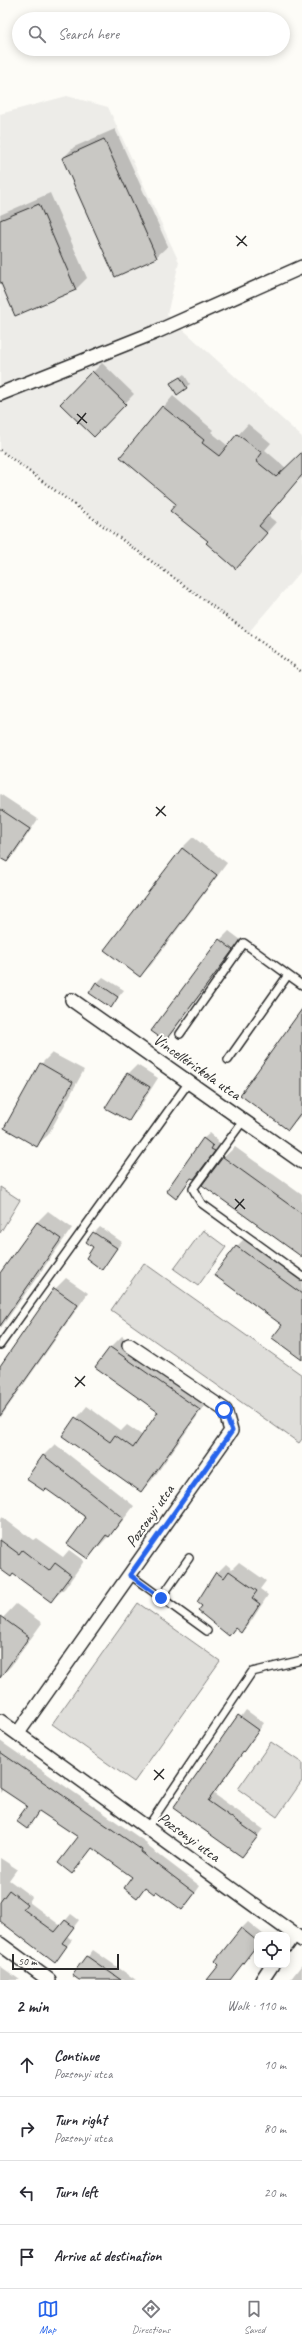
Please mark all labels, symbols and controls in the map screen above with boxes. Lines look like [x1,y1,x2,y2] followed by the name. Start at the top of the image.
[12,12,290,56] search box
[26,23,48,45] icon: search
[58,25,119,44] text: Search here
[150,1030,246,1105] street label: Vincellériskola utca
[215,1401,233,1419] route start
[121,1480,180,1551] street label: Pozsonyi utca
[152,1589,170,1607] route end
[154,1808,225,1867] street label: Pozsonyi utca
[254,1932,290,1968] map controls
[254,1932,290,1968] button: locate
[12,1952,119,1971] scale bar
[18,1954,37,1968] text: 50 m
[16,1996,49,2017] text: 2 min
[227,1998,286,2014] text: Walk · 110 m
[54,2047,99,2066] text: Continue
[16,2054,38,2076] icon: ahead
[264,2057,286,2073] text: 10 m
[54,2066,112,2082] text: Pozsonyi utca
[54,2111,107,2130] text: Turn right
[16,2118,38,2140] icon: right
[264,2121,286,2137] text: 80 m
[54,2130,112,2146] text: Pozsonyi utca
[16,2182,38,2204] icon: left
[54,2183,97,2202] text: Turn left
[264,2185,286,2201] text: 20 m
[16,2246,38,2268] icon: arrive
[54,2247,161,2266] text: Arrive at destination
[37,2298,59,2336] tab: Map
[132,2298,170,2336] tab: Directions
[243,2298,265,2336] tab: Saved

